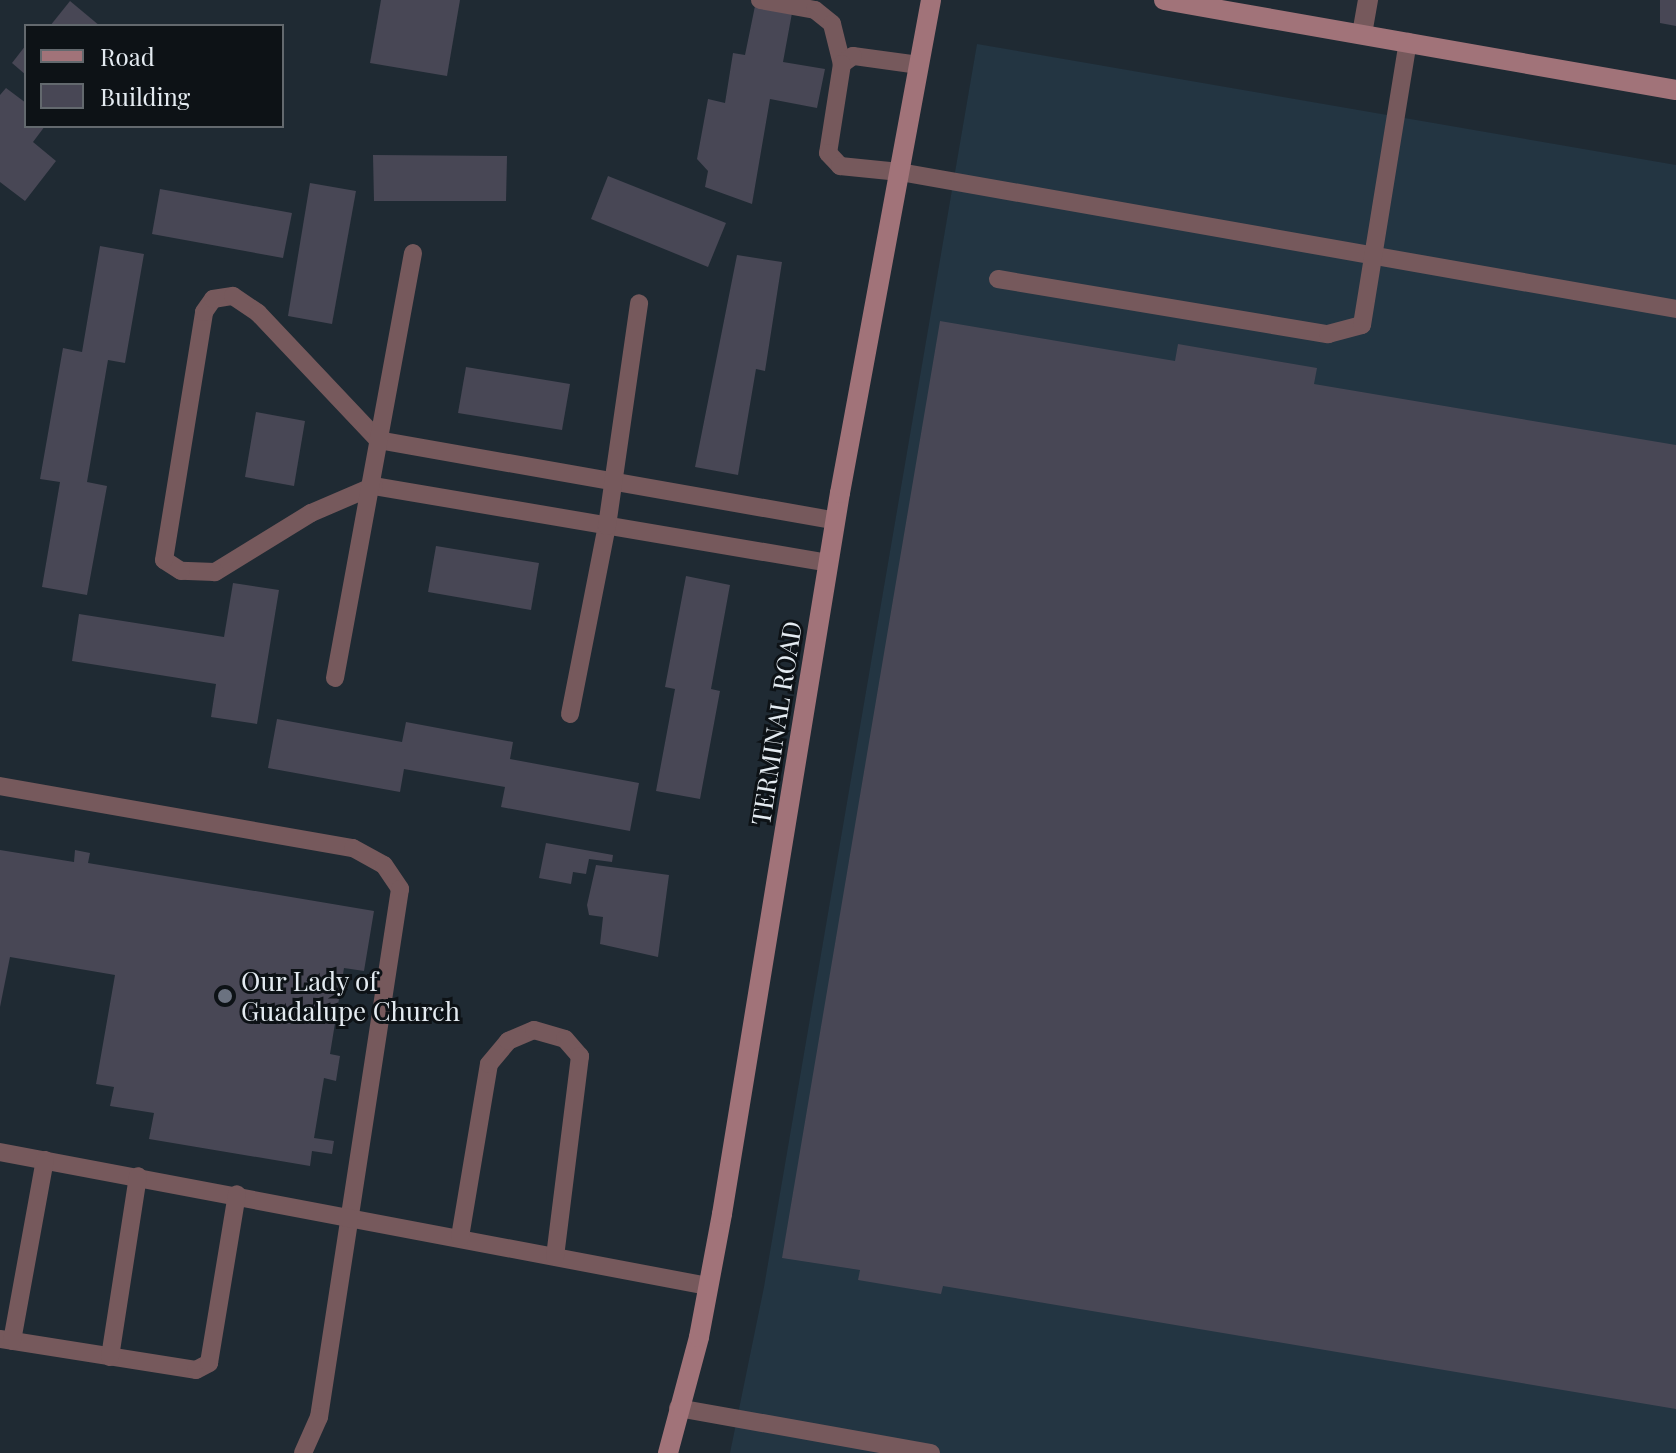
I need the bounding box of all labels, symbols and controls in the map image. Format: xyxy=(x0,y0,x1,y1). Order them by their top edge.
legend xyxy=(24,24,284,128)
text: Road xyxy=(100,40,155,72)
text: Building xyxy=(100,80,190,112)
street label: TERMINAL ROAD xyxy=(744,619,808,827)
place label: Our Lady of Guadalupe Church xyxy=(241,965,460,1026)
marker: Our Lady of Guadalupe Church xyxy=(216,987,234,1005)

